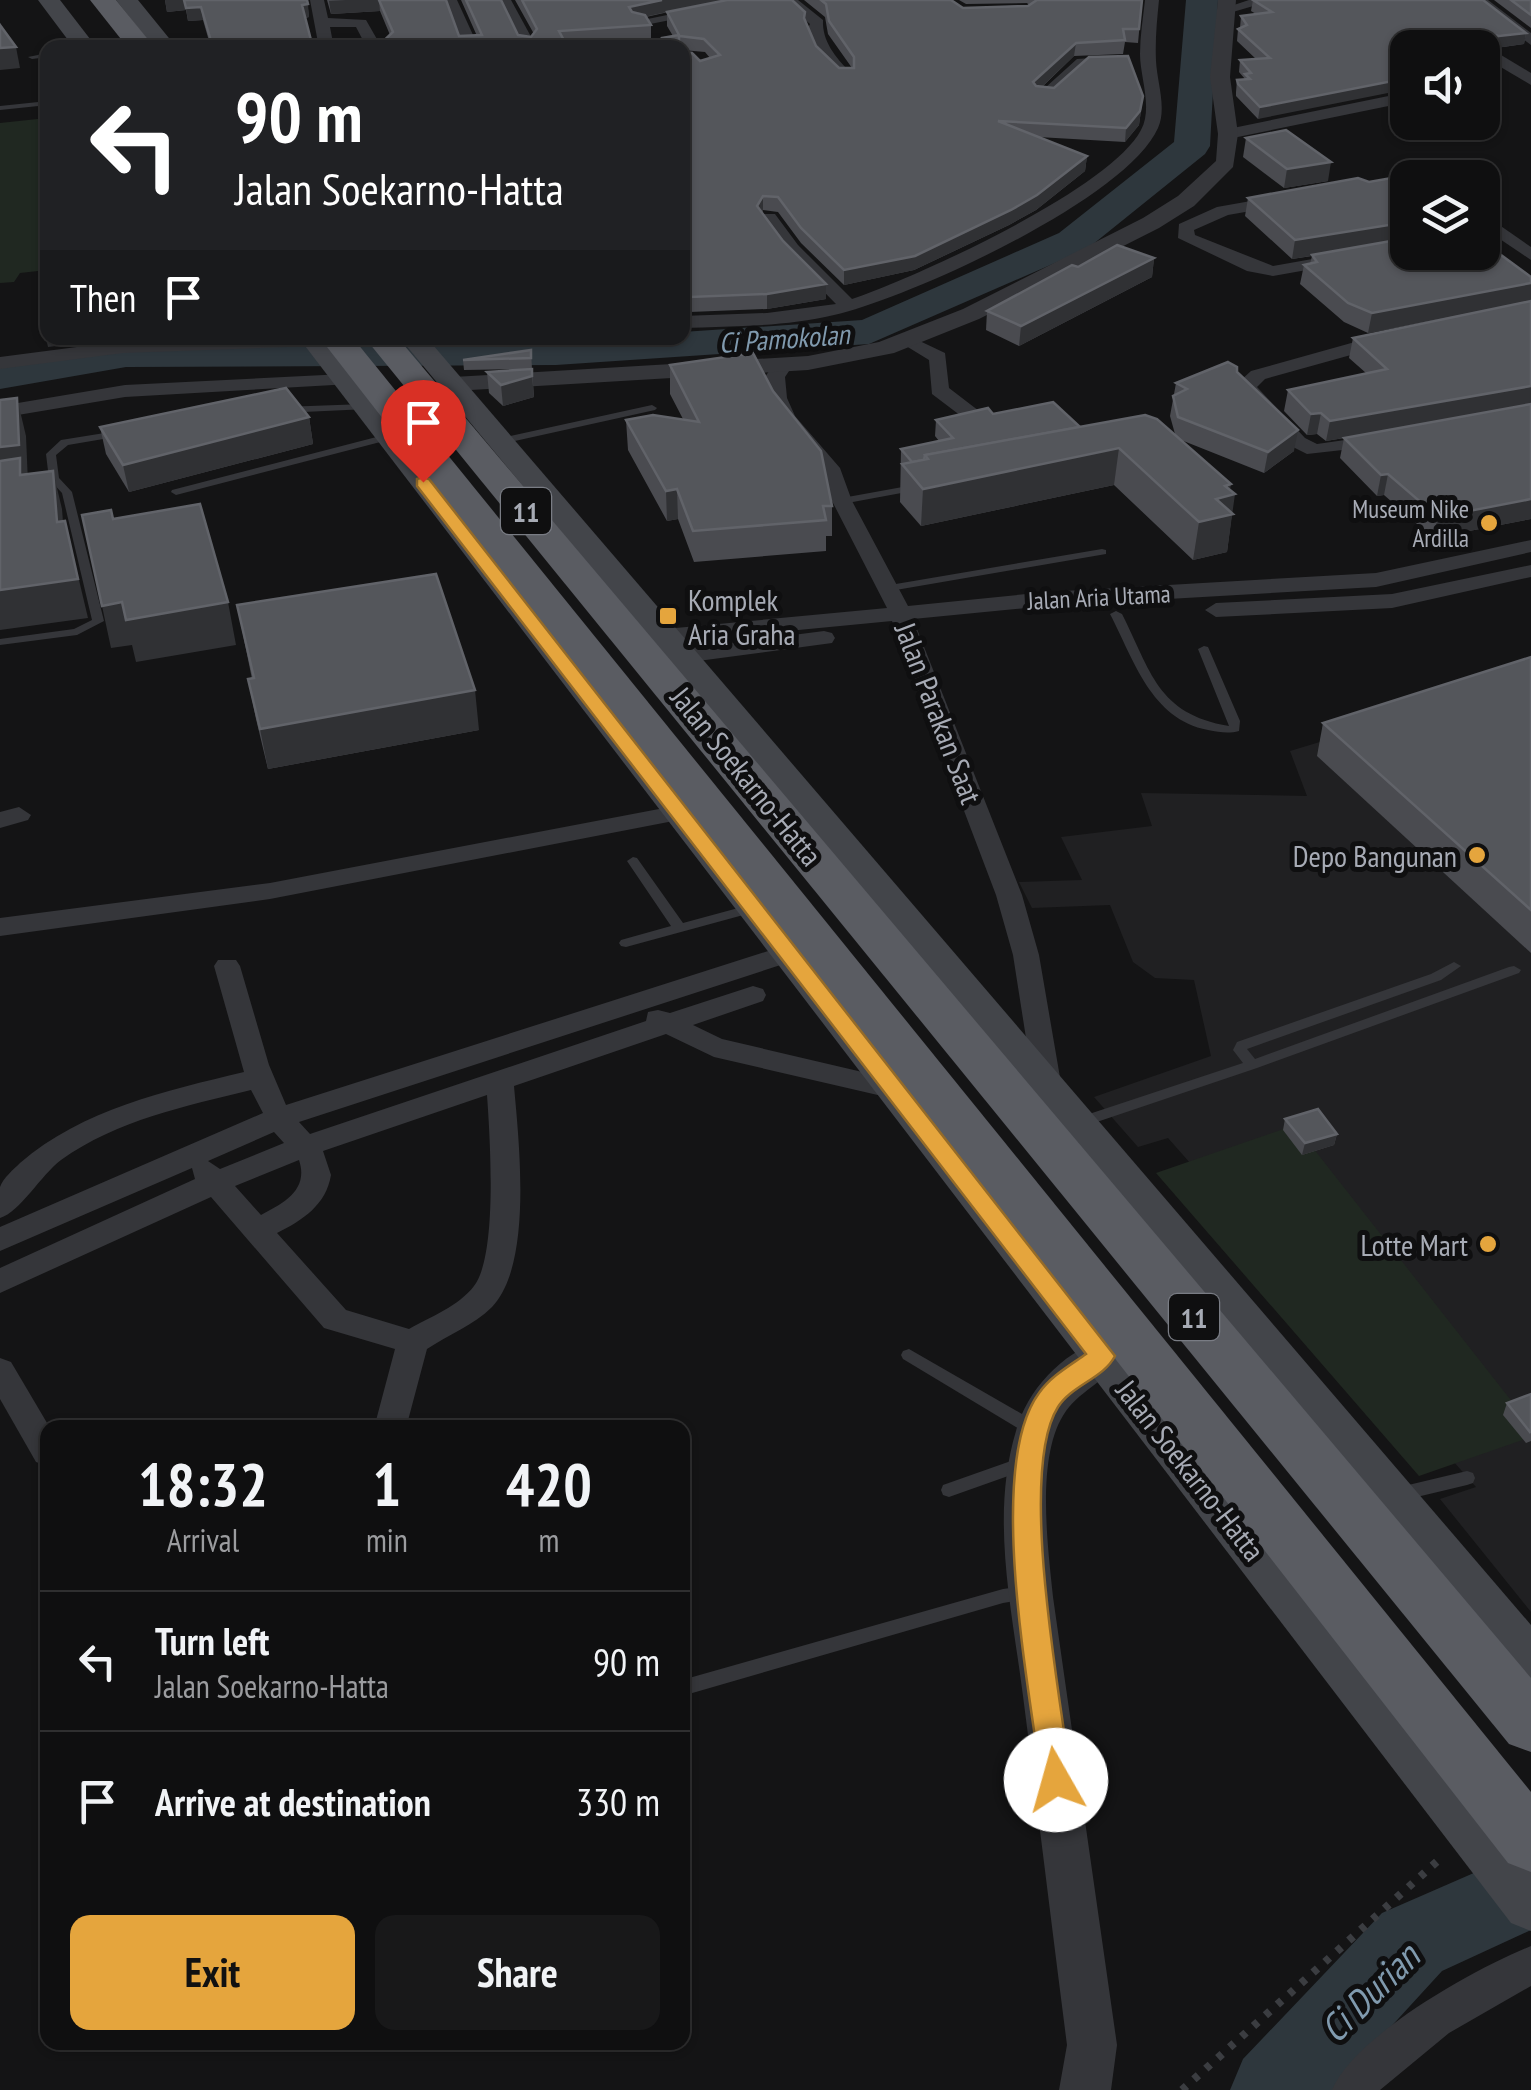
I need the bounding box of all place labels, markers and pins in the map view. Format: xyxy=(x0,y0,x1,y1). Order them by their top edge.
pin xyxy=(381,380,466,483)
place label: Museum Nike Ardilla xyxy=(1352,493,1469,554)
marker: Museum Nike Ardilla xyxy=(1478,512,1500,534)
place label: Komplek Aria Graha xyxy=(688,580,795,653)
marker: Komplek Aria Graha xyxy=(657,605,679,627)
place label: Depo Bangunan xyxy=(1293,836,1457,875)
marker: Depo Bangunan xyxy=(1466,844,1488,866)
place label: Lotte Mart xyxy=(1361,1225,1469,1264)
marker: Lotte Mart xyxy=(1477,1233,1499,1255)

